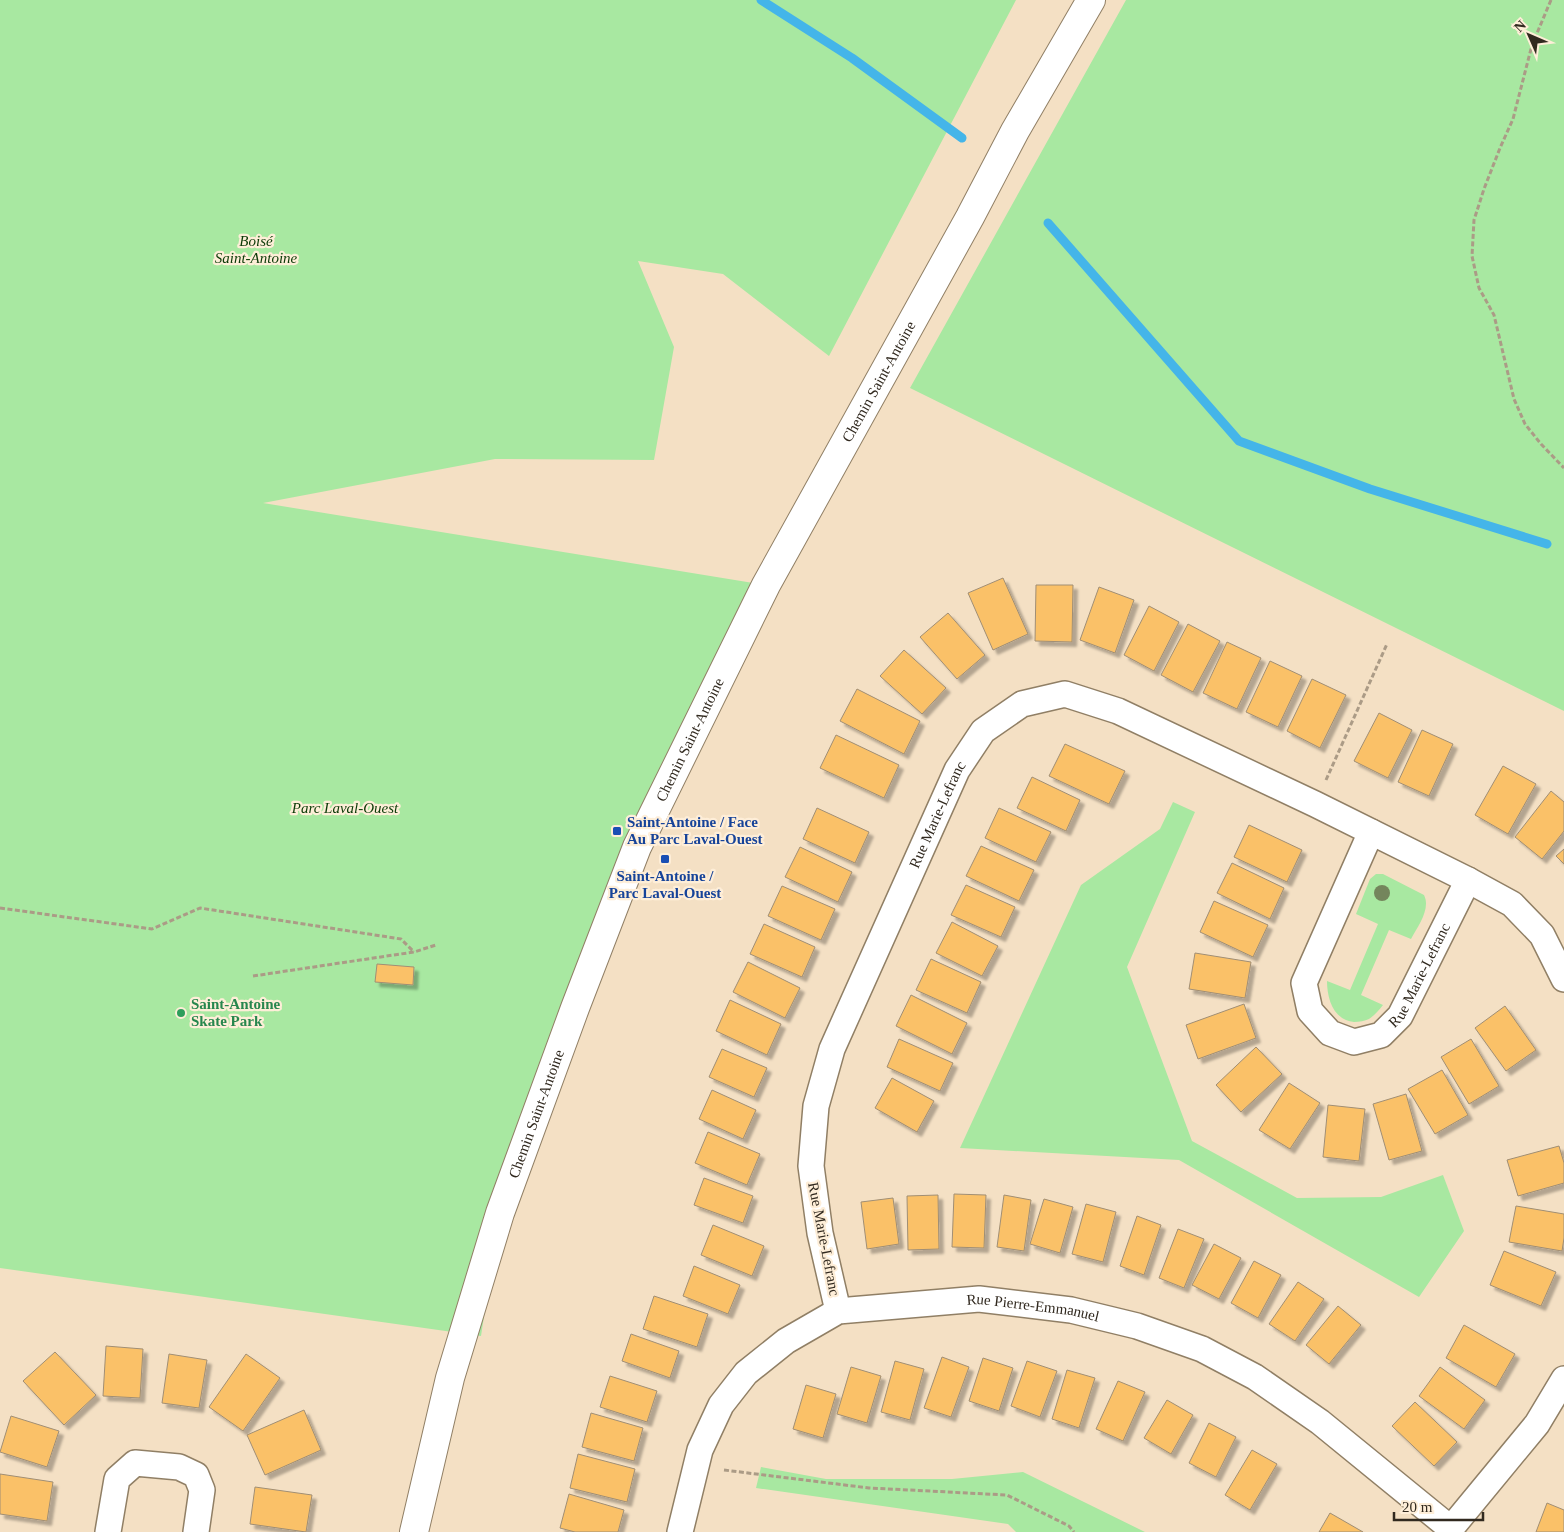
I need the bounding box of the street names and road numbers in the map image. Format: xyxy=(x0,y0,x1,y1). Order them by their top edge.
street label: Chemin Saint-Antoine xyxy=(839,318,919,445)
street label: Chemin Saint-Antoine xyxy=(653,675,727,804)
street label: Rue Marie-Lefranc xyxy=(906,758,969,870)
street label: Rue Marie-Lefranc xyxy=(1385,920,1453,1031)
street label: Chemin Saint-Antoine xyxy=(505,1047,567,1180)
street label: Rue Marie-Lefranc xyxy=(805,1181,843,1297)
street label: Rue Pierre-Emmanuel xyxy=(966,1291,1101,1325)

